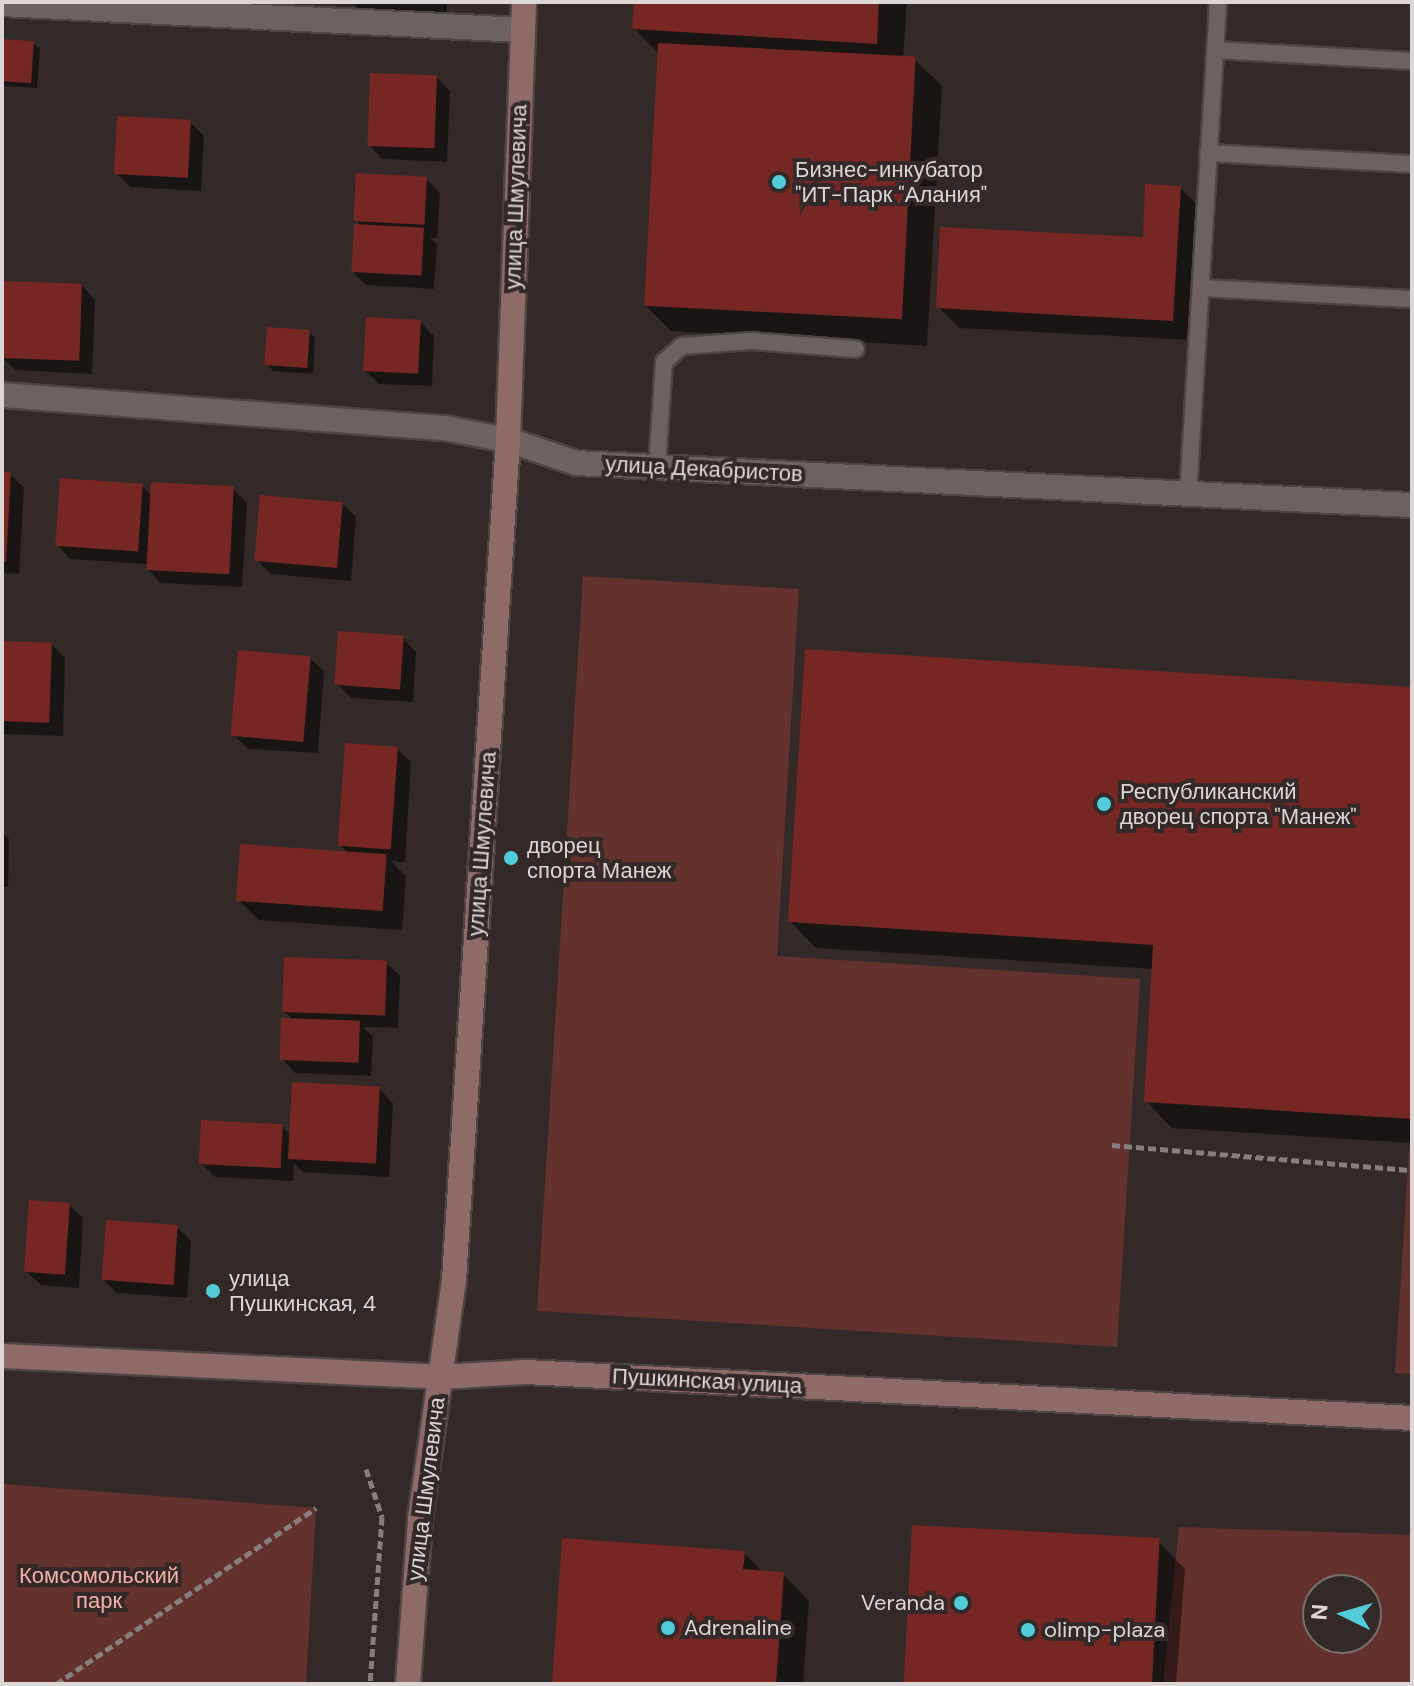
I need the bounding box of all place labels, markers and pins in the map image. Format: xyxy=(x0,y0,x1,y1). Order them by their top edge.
place label: Бизнес-инкубатор "ИТ-Парк "Алания" xyxy=(795,156,987,208)
marker: Бизнес-инкубатор "ИТ-Парк "Алания" xyxy=(770,173,788,191)
place label: Республиканский дворец спорта "Манеж" xyxy=(1120,778,1357,830)
marker: Республиканский дворец спорта "Манеж" xyxy=(1095,795,1113,813)
place label: дворец спорта Манеж xyxy=(527,832,671,884)
marker: дворец спорта Манеж xyxy=(502,849,520,867)
place label: улица Пушкинская, 4 xyxy=(229,1265,376,1316)
marker: улица Пушкинская, 4 xyxy=(204,1282,222,1300)
place label: Veranda xyxy=(861,1590,945,1616)
marker: Veranda xyxy=(952,1594,970,1612)
place label: Adrenaline xyxy=(684,1615,792,1641)
place label: olimp-plaza xyxy=(1044,1617,1165,1643)
marker: Adrenaline xyxy=(659,1619,677,1637)
marker: olimp-plaza xyxy=(1019,1621,1037,1639)

